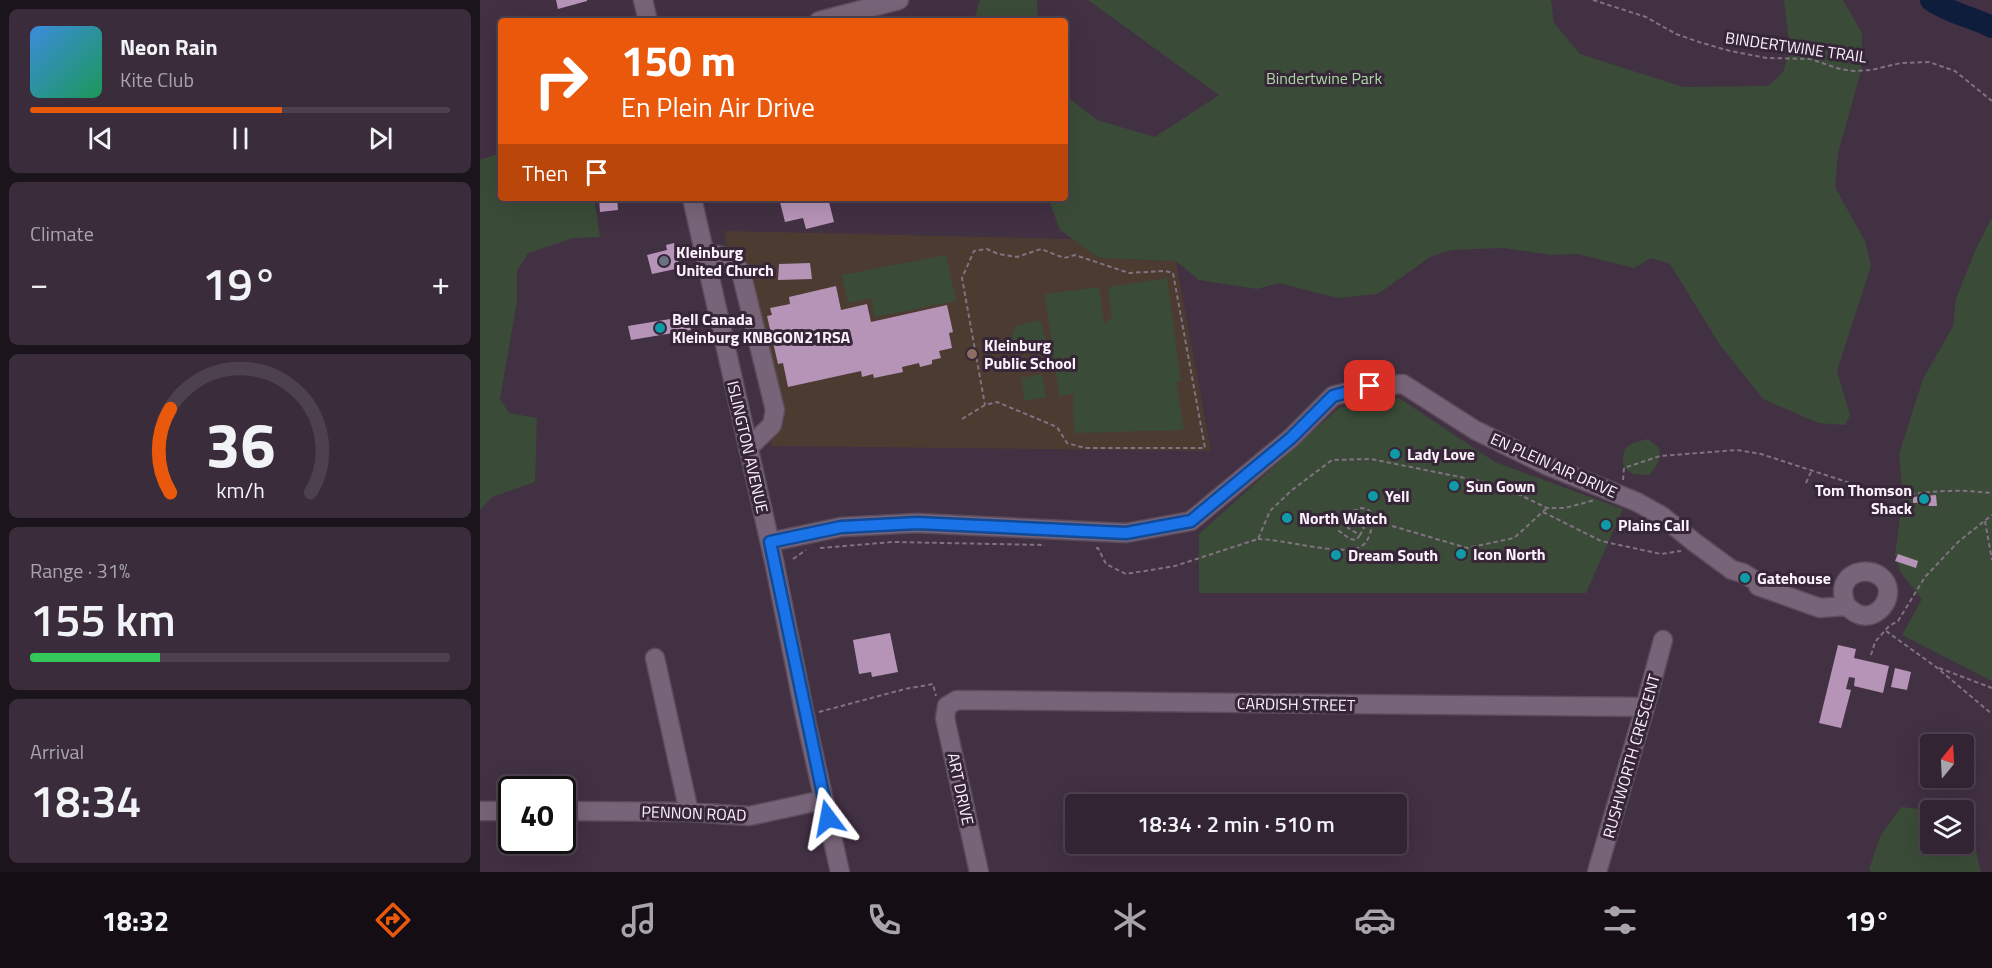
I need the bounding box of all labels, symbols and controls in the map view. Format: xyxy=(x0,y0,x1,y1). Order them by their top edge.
street label: BINDERTWINE TRAIL xyxy=(1724,25,1869,69)
text: 150 m xyxy=(621,28,736,92)
text: Neon Rain xyxy=(120,30,218,64)
icon: right xyxy=(522,42,600,120)
text: Kite Club xyxy=(120,64,194,95)
park label: Bindertwine Park xyxy=(1266,66,1382,90)
text: En Plein Air Drive xyxy=(621,86,815,127)
icon: previous xyxy=(84,122,117,155)
icon: pause xyxy=(224,122,257,155)
icon: next xyxy=(364,122,397,155)
text: Then xyxy=(522,156,568,190)
icon: arrive xyxy=(580,156,613,189)
text: Climate xyxy=(30,218,94,249)
place label: Kleinburg United Church xyxy=(676,240,774,282)
text: 19° xyxy=(202,249,278,317)
marker: Kleinburg United Church xyxy=(657,254,671,268)
text: − xyxy=(30,258,48,308)
text: + xyxy=(432,258,450,308)
place label: Bell Canada Kleinburg KNBGON21RSA xyxy=(672,307,851,349)
marker: Bell Canada Kleinburg KNBGON21RSA xyxy=(653,321,667,335)
place label: Kleinburg Public School xyxy=(984,333,1076,375)
marker: Kleinburg Public School xyxy=(965,347,979,361)
pin xyxy=(1344,360,1395,411)
icon: arrive xyxy=(1353,369,1386,402)
street label: ISLINGTON AVENUE xyxy=(721,378,775,516)
text: 36 xyxy=(205,396,275,491)
street label: EN PLEIN AIR DRIVE xyxy=(1487,426,1621,504)
place label: Lady Love xyxy=(1407,442,1475,466)
marker: Lady Love xyxy=(1388,447,1402,461)
text: km/h xyxy=(216,474,264,506)
place label: Sun Gown xyxy=(1466,474,1535,498)
place label: Tom Thomson Shack xyxy=(1815,478,1913,520)
marker: Sun Gown xyxy=(1447,479,1461,493)
place label: Yell xyxy=(1385,484,1410,508)
marker: Yell xyxy=(1366,489,1380,503)
marker: Tom Thomson Shack xyxy=(1917,492,1931,506)
place label: North Watch xyxy=(1299,506,1387,530)
marker: North Watch xyxy=(1280,511,1294,525)
place label: Plains Call xyxy=(1618,513,1689,537)
marker: Plains Call xyxy=(1599,518,1613,532)
place label: Icon North xyxy=(1473,542,1546,566)
place label: Dream South xyxy=(1348,543,1438,567)
marker: Icon North xyxy=(1454,547,1468,561)
marker: Dream South xyxy=(1329,548,1343,562)
text: Range · 31% xyxy=(30,555,130,586)
place label: Gatehouse xyxy=(1757,566,1831,590)
marker: Gatehouse xyxy=(1738,571,1752,585)
text: 155 km xyxy=(30,585,176,653)
street label: RUSHWORTH CRESCENT xyxy=(1596,671,1666,841)
street label: CARDISH STREET xyxy=(1237,691,1356,717)
north arrow xyxy=(1920,734,1974,788)
map controls xyxy=(1920,734,1974,854)
text: Arrival xyxy=(30,736,84,767)
street label: ART DRIVE xyxy=(942,751,980,828)
text: 18:34 xyxy=(30,766,142,834)
speed limit sign: 40 xyxy=(498,776,576,854)
position arrow xyxy=(796,786,860,850)
street label: PENNON ROAD xyxy=(641,799,747,827)
button: layers xyxy=(1920,800,1974,854)
text: 18:34 · 2 min · 510 m xyxy=(1137,807,1335,841)
icon: directions xyxy=(372,899,414,941)
icon: music xyxy=(618,899,660,941)
icon: phone xyxy=(863,899,905,941)
icon: climate xyxy=(1109,899,1151,941)
icon: car xyxy=(1354,899,1396,941)
icon: filters xyxy=(1599,899,1641,941)
text: 18:32 xyxy=(102,900,169,941)
text: 19° xyxy=(1845,900,1890,941)

